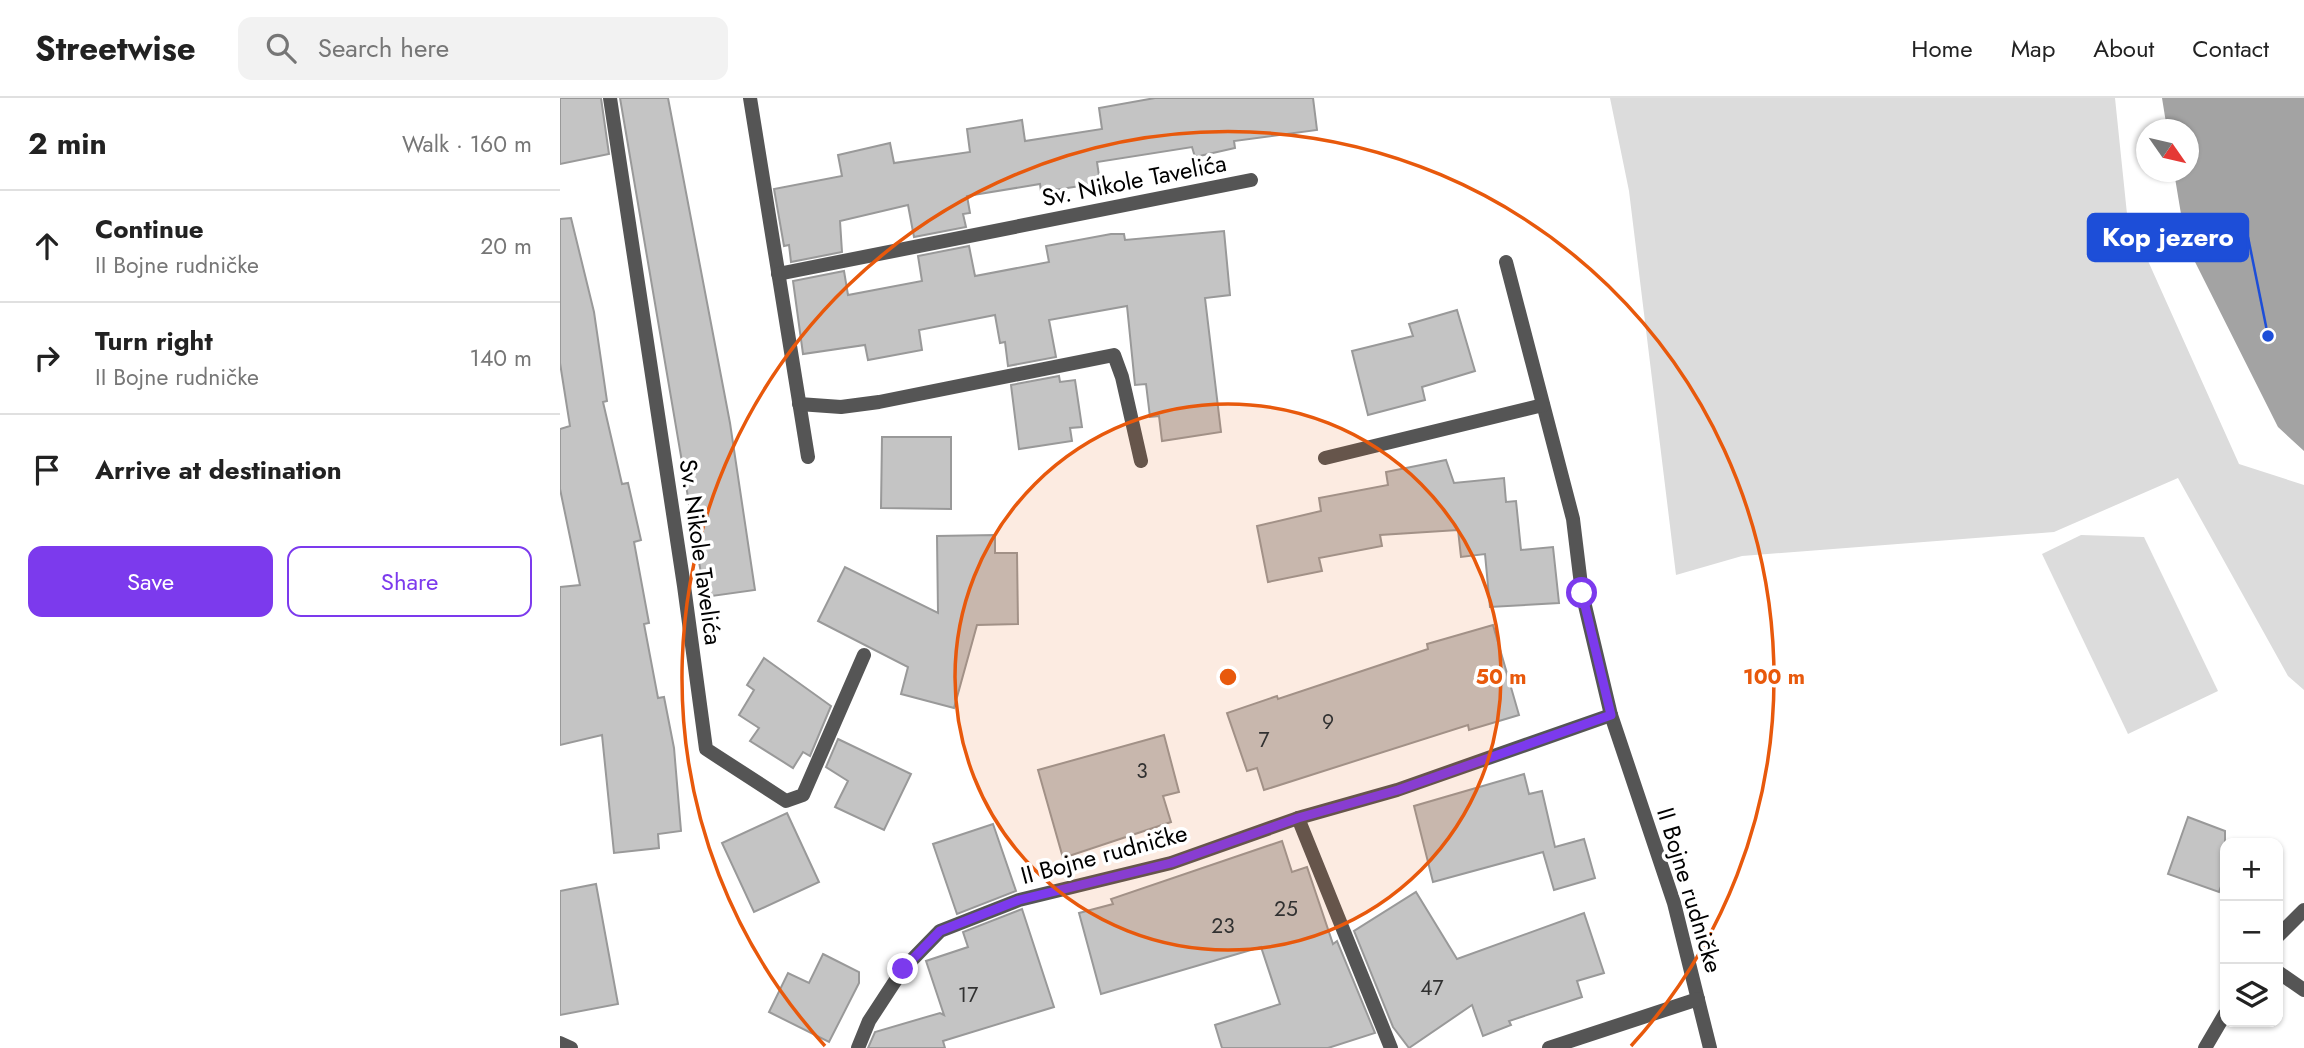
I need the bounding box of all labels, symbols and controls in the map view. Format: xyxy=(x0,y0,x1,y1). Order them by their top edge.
search box xyxy=(238,17,728,80)
text: Streetwise xyxy=(35,25,196,72)
icon: search xyxy=(262,29,300,67)
text: Search here xyxy=(318,29,449,67)
text: Home xyxy=(1911,31,1973,66)
text: Map xyxy=(2011,31,2055,66)
text: About xyxy=(2093,31,2154,66)
text: Contact xyxy=(2192,31,2269,66)
north arrow xyxy=(2136,119,2199,182)
text: 2 min xyxy=(28,122,107,165)
text: Walk · 160 m xyxy=(402,127,532,161)
street label: Sv. Nikole Tavelića xyxy=(1039,145,1229,215)
text: Continue xyxy=(95,210,204,248)
callout: Kop jezero xyxy=(2088,214,2248,261)
text: Kop jezero xyxy=(2102,218,2234,256)
icon: ahead xyxy=(28,227,66,265)
text: 20 m xyxy=(480,229,532,263)
text: II Bojne rudničke xyxy=(95,248,259,282)
text: Turn right xyxy=(95,322,213,360)
icon: right xyxy=(28,339,66,377)
text: 140 m xyxy=(470,341,532,375)
text: II Bojne rudničke xyxy=(95,360,259,394)
icon: arrive xyxy=(28,451,66,489)
text: Arrive at destination xyxy=(95,451,342,489)
street label: Sv. Nikole Tavelića xyxy=(671,457,731,647)
button: Save xyxy=(28,546,273,617)
button: Share xyxy=(287,546,532,617)
route start xyxy=(1566,577,1597,608)
text: 50 m xyxy=(1476,662,1526,692)
text: 100 m xyxy=(1743,662,1805,692)
centre of rings xyxy=(1216,665,1240,689)
house number: 9 xyxy=(1322,707,1334,737)
house number: 7 xyxy=(1258,725,1270,755)
house number: 3 xyxy=(1136,756,1148,786)
street label: II Bojne rudničke xyxy=(1648,803,1732,977)
street label: II Bojne rudničke xyxy=(1017,815,1191,893)
map controls xyxy=(2220,838,2283,1027)
button: + xyxy=(2220,838,2283,901)
house number: 25 xyxy=(1274,894,1298,924)
button: − xyxy=(2220,901,2283,964)
house number: 23 xyxy=(1211,911,1235,941)
route end xyxy=(887,953,918,984)
button: layers xyxy=(2220,964,2283,1027)
house number: 47 xyxy=(1420,973,1444,1003)
house number: 17 xyxy=(958,980,978,1010)

